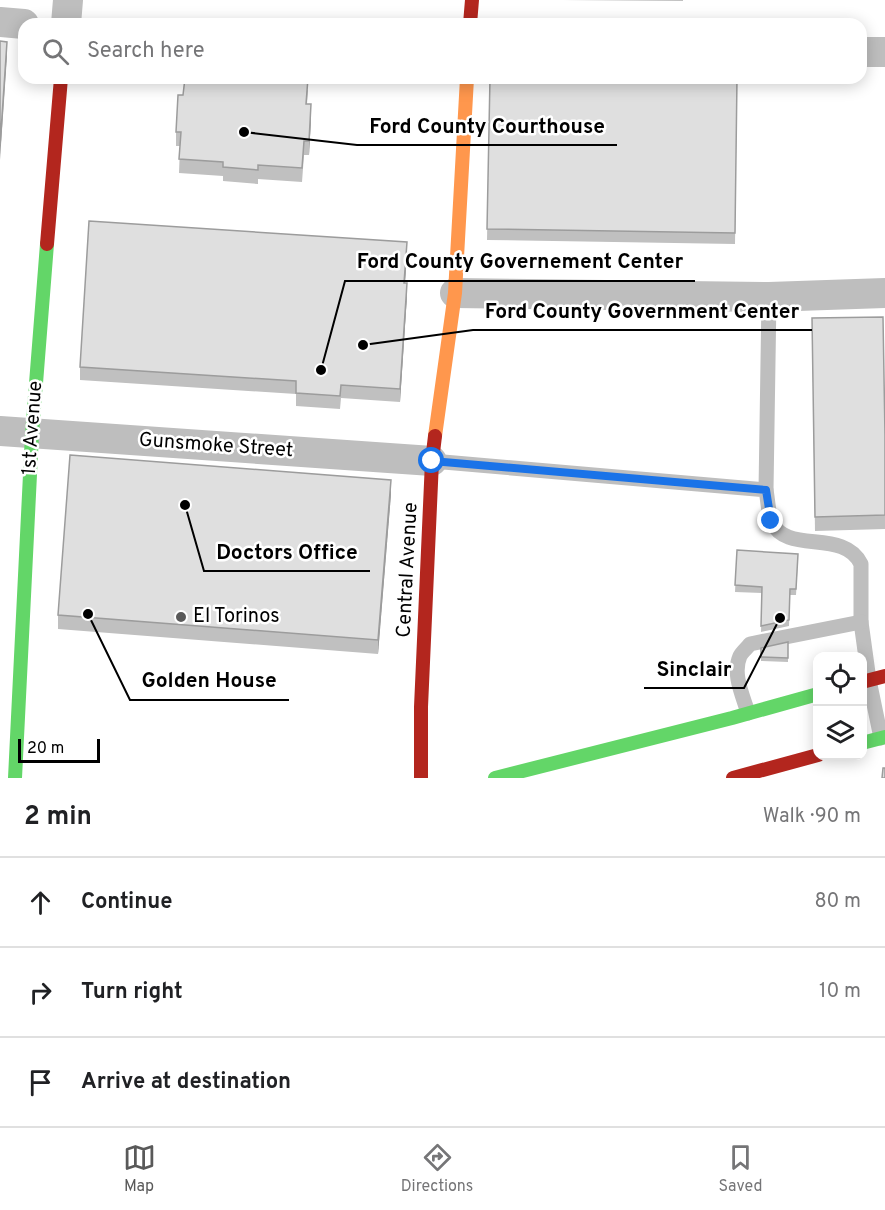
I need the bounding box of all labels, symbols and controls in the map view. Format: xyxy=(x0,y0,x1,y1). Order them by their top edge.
search box xyxy=(18,18,867,84)
icon: search xyxy=(39,35,72,68)
text: Search here xyxy=(87,38,205,65)
callout: Ford County Courthouse xyxy=(357,106,617,145)
text: Ford County Courthouse xyxy=(369,114,605,141)
callout: Ford County Governement Center xyxy=(345,242,695,281)
text: Ford County Governement Center xyxy=(357,249,683,276)
callout: Ford County Government Center xyxy=(473,291,812,330)
text: Ford County Government Center xyxy=(485,299,800,326)
street label: 1st Avenue xyxy=(17,380,49,476)
street label: Gunsmoke Street xyxy=(138,428,294,464)
route start xyxy=(418,447,444,473)
street label: Central Avenue xyxy=(391,502,425,638)
route end xyxy=(757,507,783,533)
callout: Doctors Office xyxy=(204,532,370,571)
text: Doctors Office xyxy=(216,540,358,567)
place label: El Torinos xyxy=(193,604,280,630)
marker: El Torinos xyxy=(174,610,188,624)
callout: Sinclair xyxy=(644,649,744,688)
map controls xyxy=(813,652,867,760)
button: locate xyxy=(813,652,867,706)
text: Sinclair xyxy=(656,657,732,684)
callout: Golden House xyxy=(130,661,289,700)
text: Golden House xyxy=(141,668,277,695)
button: layers xyxy=(813,706,867,760)
scale bar xyxy=(18,736,100,764)
text: 20 m xyxy=(27,739,64,759)
text: 2 min xyxy=(24,801,92,834)
text: Walk · 90 m xyxy=(763,804,861,830)
icon: ahead xyxy=(24,886,57,919)
text: Continue xyxy=(81,889,172,916)
text: 80 m xyxy=(815,889,861,915)
icon: right xyxy=(24,976,57,1009)
text: Turn right xyxy=(81,979,183,1006)
text: 10 m xyxy=(819,979,861,1005)
icon: arrive xyxy=(24,1066,57,1099)
text: Arrive at destination xyxy=(81,1069,291,1096)
tab: Map xyxy=(123,1141,156,1197)
tab: Directions xyxy=(401,1141,473,1197)
tab: Saved xyxy=(718,1141,762,1197)

